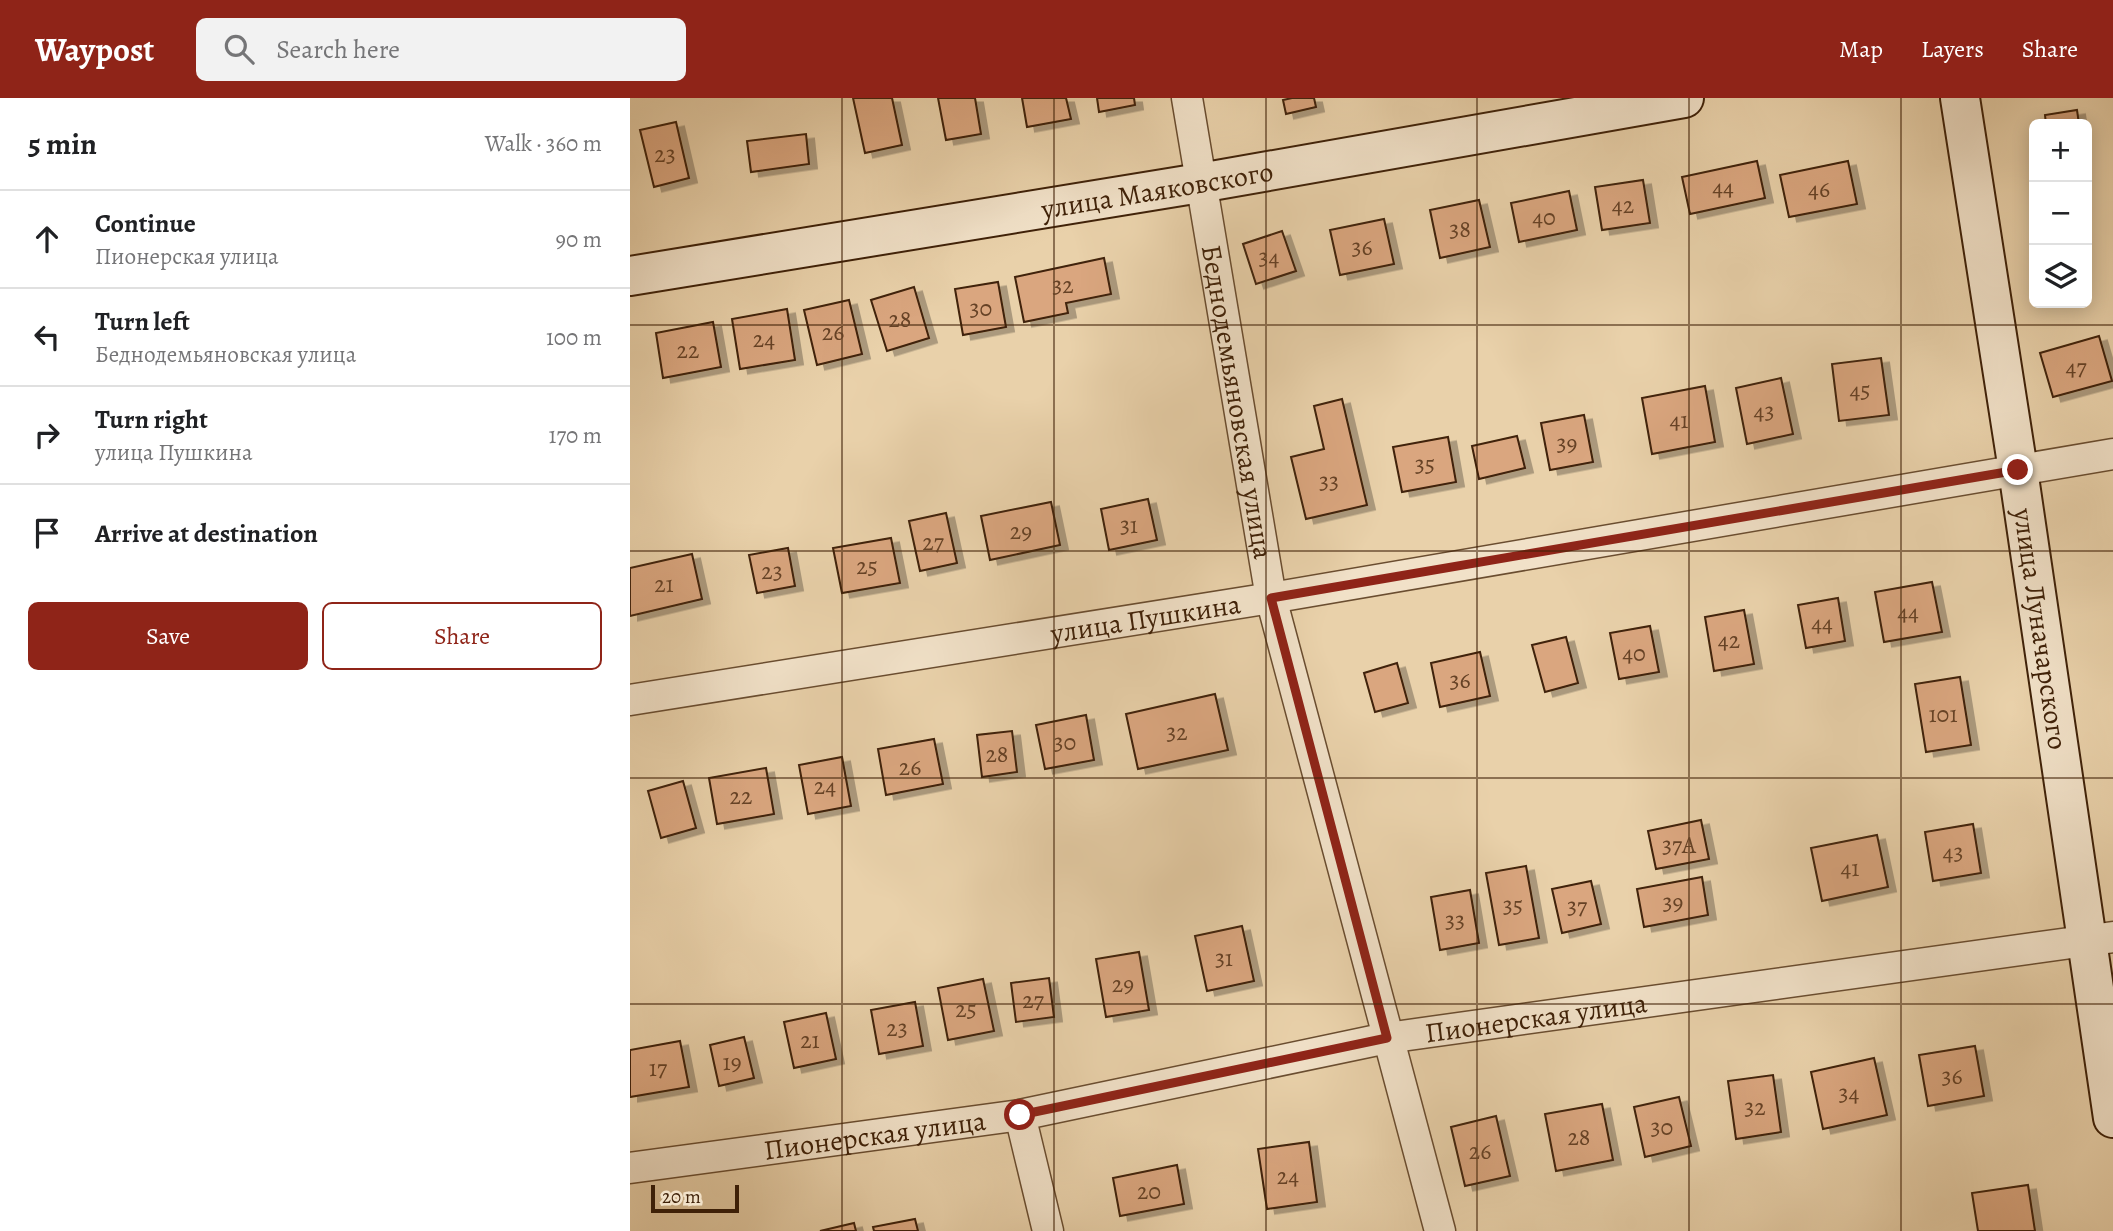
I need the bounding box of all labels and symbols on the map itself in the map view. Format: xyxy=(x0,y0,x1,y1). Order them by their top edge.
house number: 23 xyxy=(654,138,676,170)
street label: улица Маяковского xyxy=(1037,153,1276,229)
house number: 44 xyxy=(1712,171,1734,203)
house number: 46 xyxy=(1808,173,1830,205)
house number: 42 xyxy=(1612,189,1634,221)
house number: 40 xyxy=(1532,201,1556,233)
house number: 38 xyxy=(1449,213,1471,245)
house number: 36 xyxy=(1351,231,1373,263)
house number: 34 xyxy=(1259,241,1280,273)
street label: Беднодемьяновская улица xyxy=(1192,242,1282,562)
house number: 32 xyxy=(1052,269,1074,301)
house number: 30 xyxy=(970,292,992,324)
house number: 28 xyxy=(888,303,912,335)
house number: 26 xyxy=(822,316,844,348)
house number: 24 xyxy=(753,323,775,355)
house number: 22 xyxy=(677,334,699,366)
house number: 47 xyxy=(2066,351,2087,383)
house number: 45 xyxy=(1849,374,1871,406)
house number: 43 xyxy=(1754,395,1774,427)
house number: 41 xyxy=(1669,404,1689,436)
house number: 39 xyxy=(1557,427,1577,459)
house number: 35 xyxy=(1415,448,1435,480)
route end xyxy=(2002,454,2033,485)
house number: 33 xyxy=(1319,465,1339,497)
street label: улица Луначарского xyxy=(2004,505,2077,752)
house number: 31 xyxy=(1120,509,1138,541)
house number: 29 xyxy=(1010,515,1032,547)
house number: 27 xyxy=(922,526,945,558)
house number: 25 xyxy=(856,550,878,582)
house number: 23 xyxy=(761,555,783,587)
house number: 21 xyxy=(654,568,674,600)
street label: улица Пушкина xyxy=(1047,585,1243,653)
house number: 44 xyxy=(1897,596,1919,628)
house number: 44 xyxy=(1811,607,1833,639)
house number: 42 xyxy=(1718,624,1740,656)
house number: 40 xyxy=(1622,637,1646,669)
house number: 36 xyxy=(1449,664,1471,696)
house number: 101 xyxy=(1928,698,1958,730)
house number: 32 xyxy=(1166,716,1188,748)
house number: 30 xyxy=(1054,726,1076,758)
house number: 28 xyxy=(985,738,1009,770)
house number: 26 xyxy=(899,751,921,783)
house number: 24 xyxy=(814,770,836,802)
house number: 22 xyxy=(730,780,752,812)
house number: 37А xyxy=(1662,829,1697,861)
house number: 43 xyxy=(1943,836,1963,868)
house number: 41 xyxy=(1840,852,1860,884)
house number: 39 xyxy=(1663,886,1683,918)
house number: 35 xyxy=(1503,889,1523,921)
house number: 37 xyxy=(1567,890,1588,922)
house number: 33 xyxy=(1445,904,1465,936)
house number: 31 xyxy=(1215,942,1233,974)
house number: 29 xyxy=(1112,968,1134,1000)
house number: 27 xyxy=(1022,984,1045,1016)
street label: Пионерская улица xyxy=(1423,984,1650,1052)
house number: 25 xyxy=(955,993,977,1025)
house number: 23 xyxy=(886,1012,908,1044)
house number: 21 xyxy=(800,1024,820,1056)
house number: 19 xyxy=(722,1046,742,1078)
house number: 17 xyxy=(649,1052,668,1084)
house number: 36 xyxy=(1941,1060,1963,1092)
house number: 34 xyxy=(1839,1077,1860,1109)
house number: 32 xyxy=(1744,1091,1766,1123)
route start xyxy=(1004,1099,1035,1130)
street label: Пионерская улица xyxy=(762,1102,988,1170)
house number: 30 xyxy=(1651,1111,1673,1143)
house number: 28 xyxy=(1567,1121,1591,1153)
house number: 26 xyxy=(1469,1135,1491,1167)
house number: 24 xyxy=(1277,1160,1299,1192)
house number: 20 xyxy=(1137,1175,1161,1207)
scale bar xyxy=(651,1182,738,1214)

